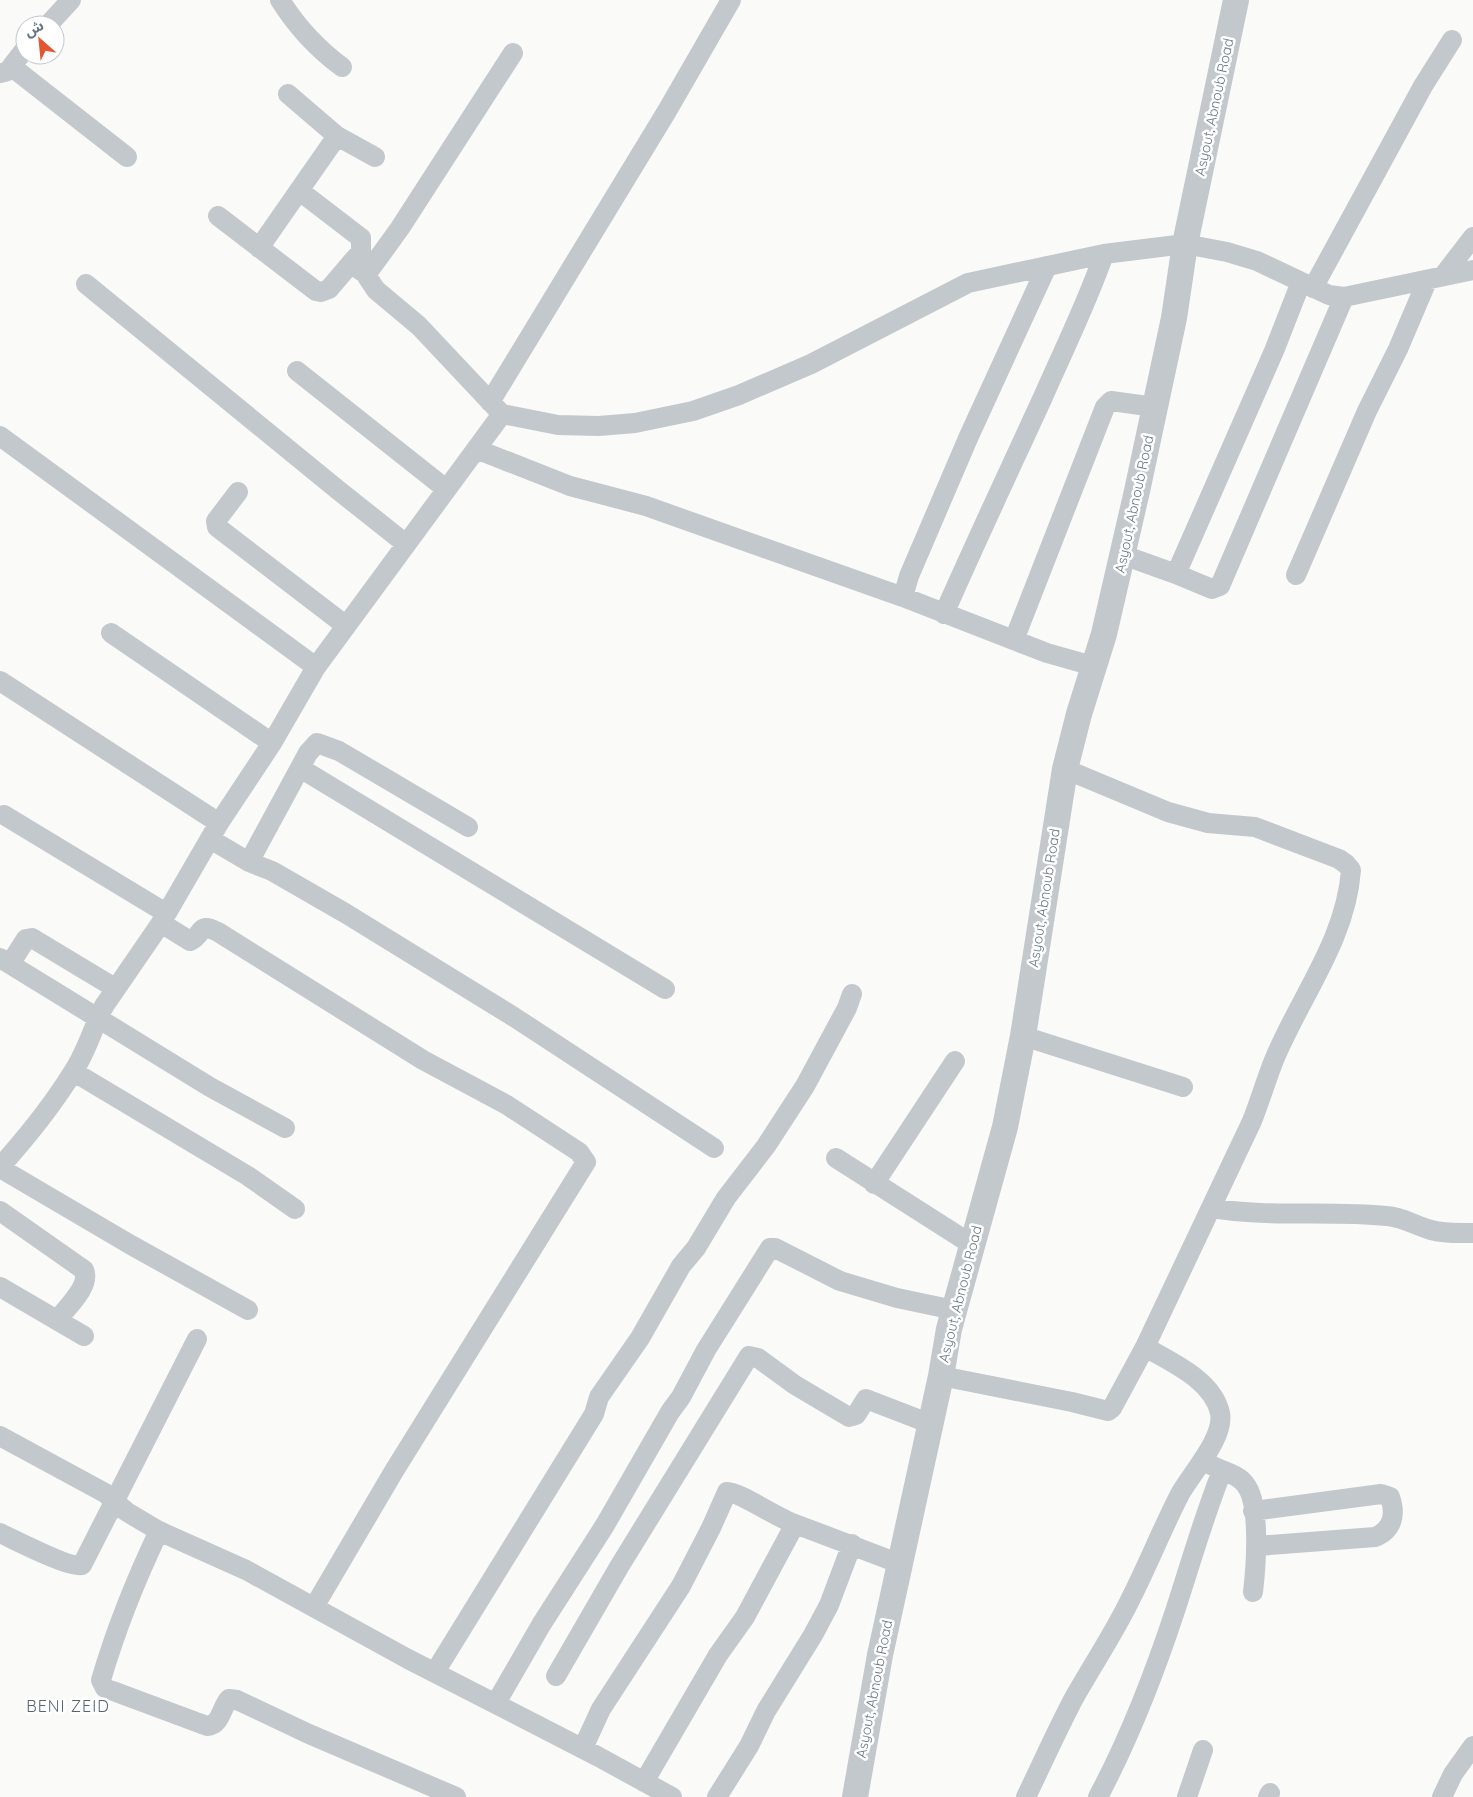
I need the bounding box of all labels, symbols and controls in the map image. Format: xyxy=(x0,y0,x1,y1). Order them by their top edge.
north arrow xyxy=(15,15,65,65)
text: ش xyxy=(21,16,47,41)
street label: Asyout, Abnoub Road xyxy=(1191,37,1237,177)
street label: Asyout, Abnoub Road xyxy=(1111,434,1157,574)
street label: Asyout, Abnoub Road xyxy=(1024,827,1064,969)
street label: Asyout, Abnoub Road xyxy=(934,1224,986,1364)
street label: Asyout, Abnoub Road xyxy=(852,1618,896,1760)
district label: BENI ZEID xyxy=(26,1696,110,1716)

